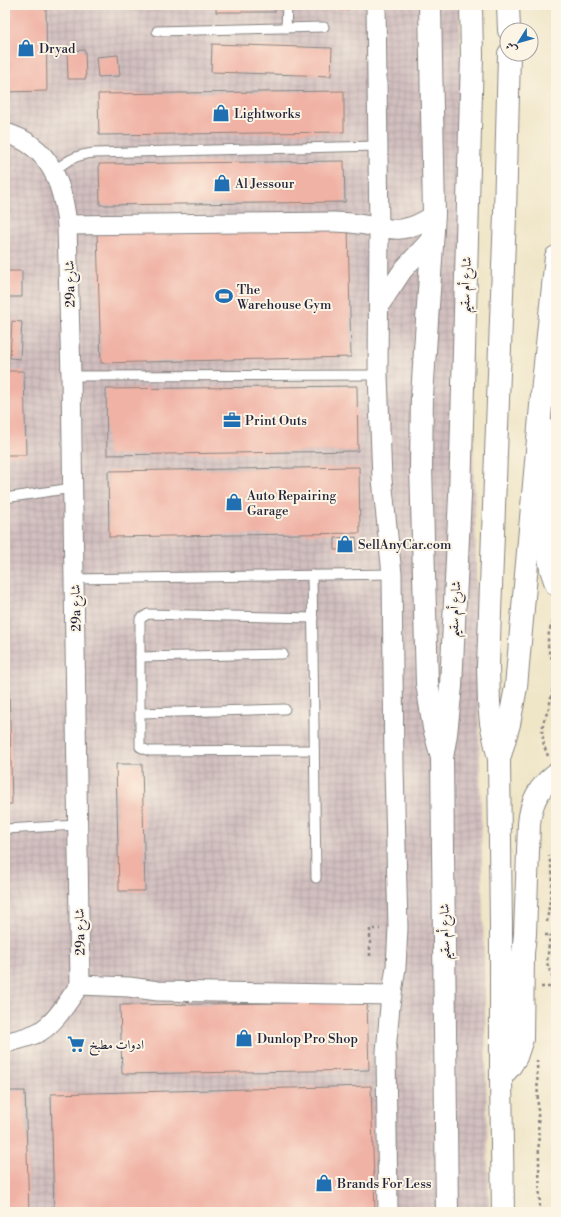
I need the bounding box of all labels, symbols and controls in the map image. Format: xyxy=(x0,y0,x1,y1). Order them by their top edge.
north arrow xyxy=(499,22,539,62)
shop icon: Dryad xyxy=(16,38,36,58)
text: ش xyxy=(503,39,521,56)
place label: Dryad xyxy=(39,41,76,57)
shop icon: Lightworks xyxy=(211,103,231,123)
place label: Lightworks xyxy=(234,106,301,122)
shop icon: Al Jessour xyxy=(212,173,232,193)
place label: Al Jessour xyxy=(234,176,295,192)
street label: شارع أم سقيم xyxy=(456,257,480,314)
street label: 29a شارع xyxy=(62,260,81,308)
place label: The Warehouse Gym xyxy=(236,282,332,313)
sports icon: The Warehouse Gym xyxy=(214,286,234,306)
office icon: Print Outs xyxy=(222,410,242,430)
place label: Print Outs xyxy=(245,413,307,429)
place label: Auto Repairing Garage xyxy=(246,488,336,519)
shop icon: Auto Repairing Garage xyxy=(224,492,244,512)
shop icon: SellAnyCar.com xyxy=(335,534,355,554)
place label: SellAnyCar.com xyxy=(358,537,452,553)
street label: شارع أم سقيم xyxy=(445,580,469,638)
street label: 29a شارع xyxy=(68,584,87,632)
street label: شارع أم سقيم xyxy=(436,904,458,960)
street label: 29a شارع xyxy=(72,908,91,956)
shop icon: Dunlop Pro Shop xyxy=(234,1028,254,1048)
place label: Dunlop Pro Shop xyxy=(257,1031,358,1047)
supermarket icon: ادوات مطبخ xyxy=(66,1034,86,1054)
place label: ادوات مطبخ xyxy=(89,1037,144,1056)
shop icon: Brands For Less xyxy=(314,1173,334,1193)
place label: Brands For Less xyxy=(336,1176,432,1192)

